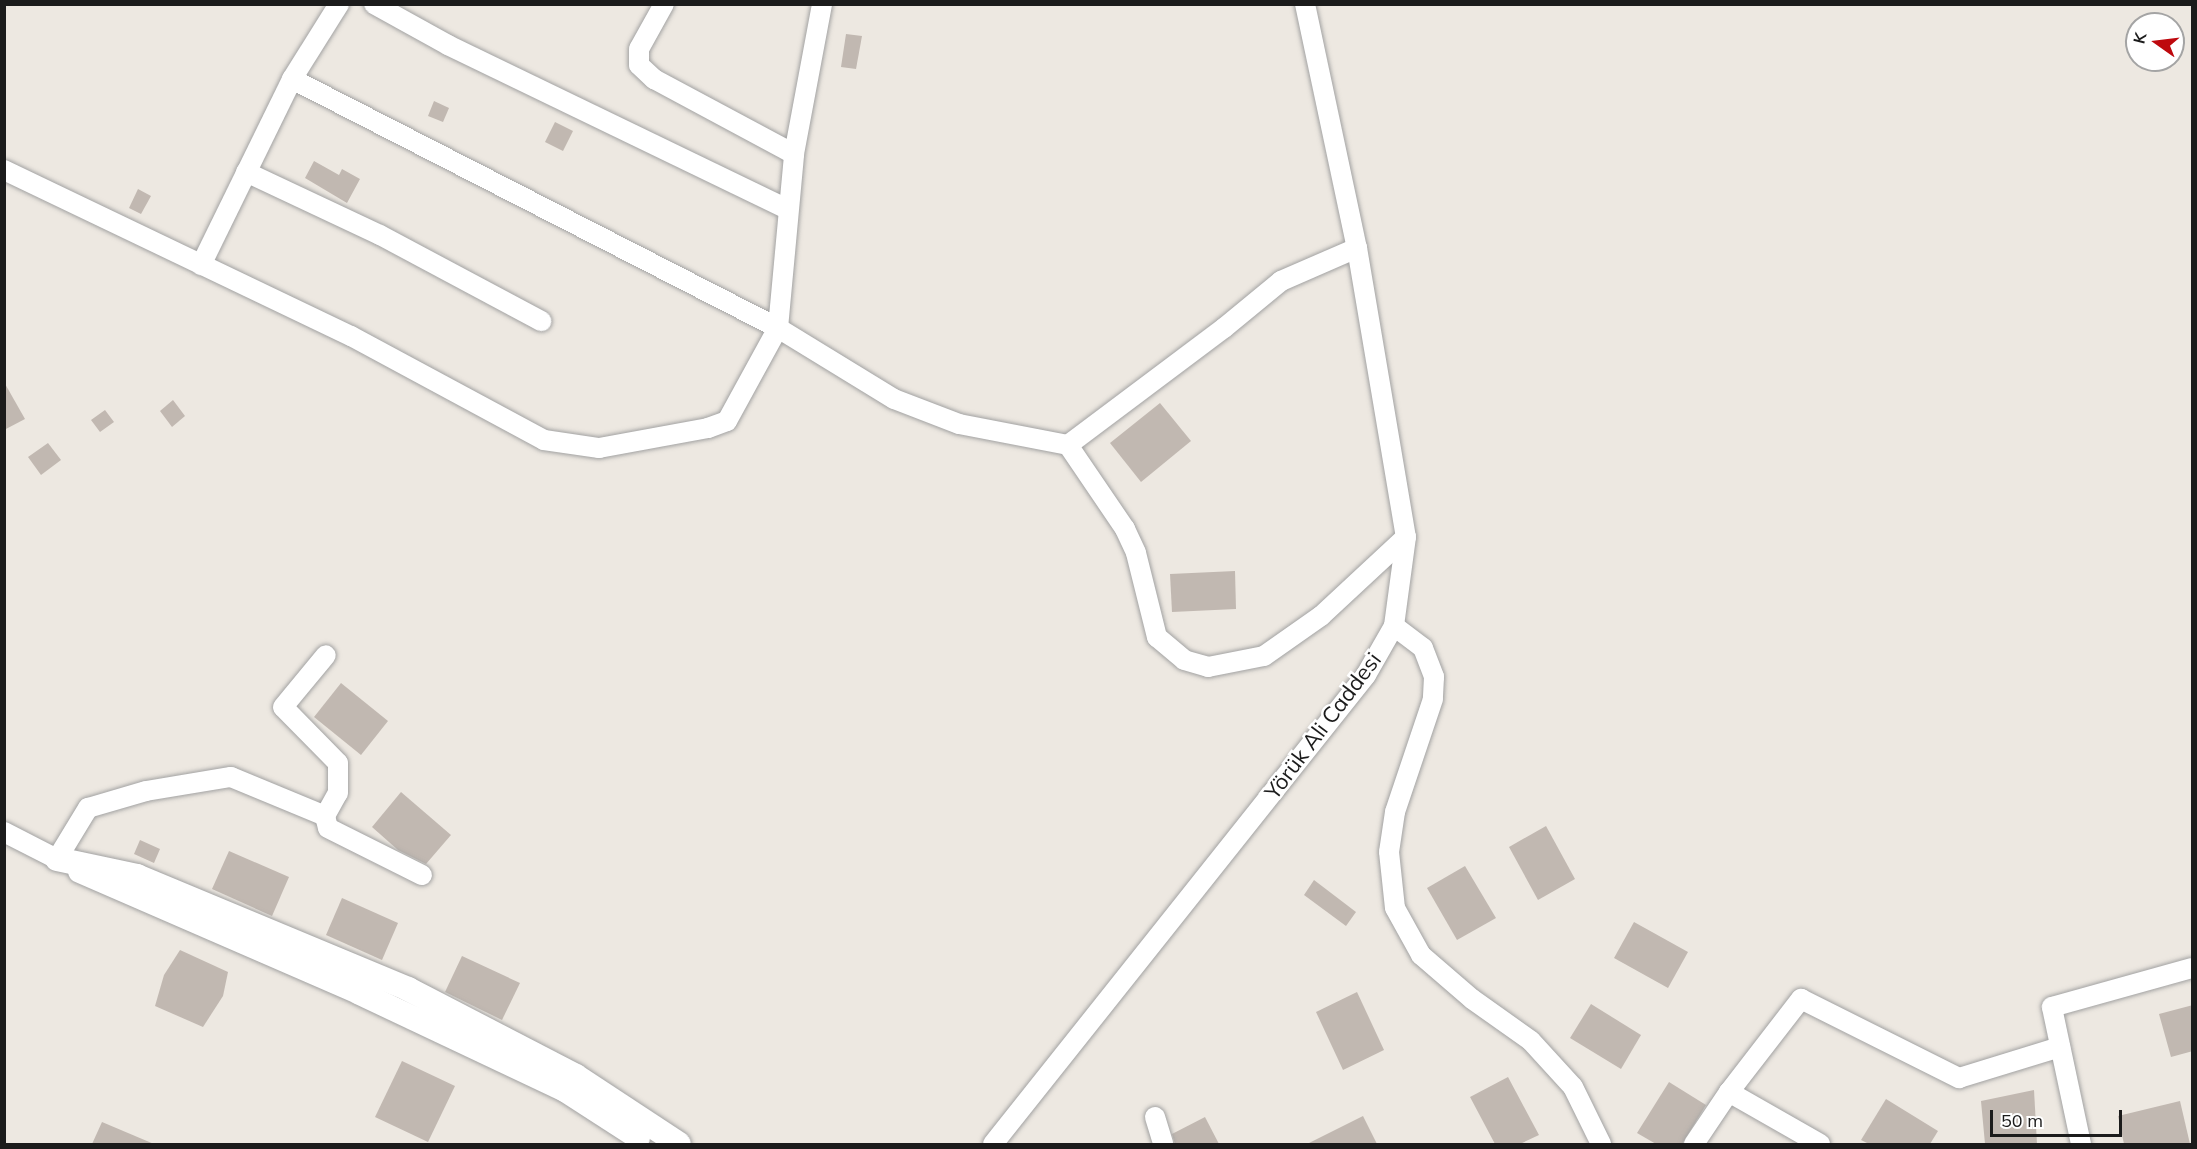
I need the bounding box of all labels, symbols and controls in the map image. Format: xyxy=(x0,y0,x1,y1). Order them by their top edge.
north arrow xyxy=(2125,12,2185,72)
text: K xyxy=(2128,31,2150,46)
street label: Yörük Ali Caddesi xyxy=(1259,647,1387,805)
scale bar xyxy=(1993,1098,2125,1136)
text: 50 m xyxy=(2001,1109,2043,1132)

